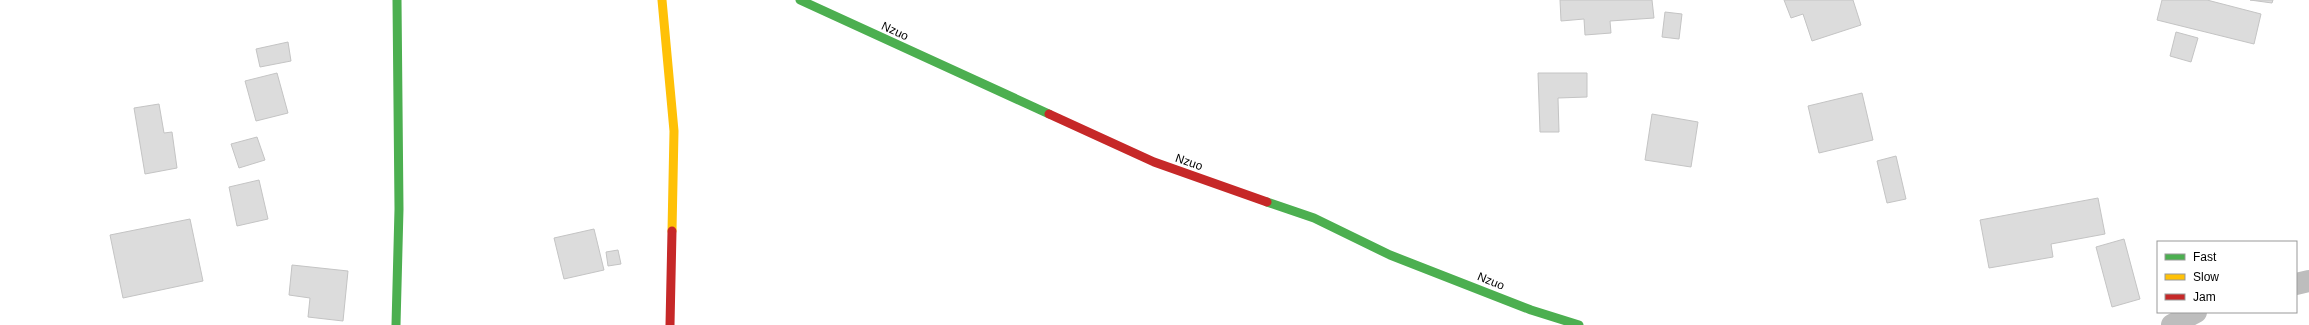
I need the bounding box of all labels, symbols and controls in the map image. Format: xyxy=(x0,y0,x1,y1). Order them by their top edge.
street label: Nzuo xyxy=(879,19,911,43)
street label: Nzuo xyxy=(1173,151,1205,173)
legend xyxy=(2157,241,2297,313)
text: Fast xyxy=(2193,250,2217,264)
street label: Nzuo xyxy=(1475,269,1507,293)
text: Slow xyxy=(2193,270,2219,284)
text: Jam xyxy=(2193,290,2216,304)

